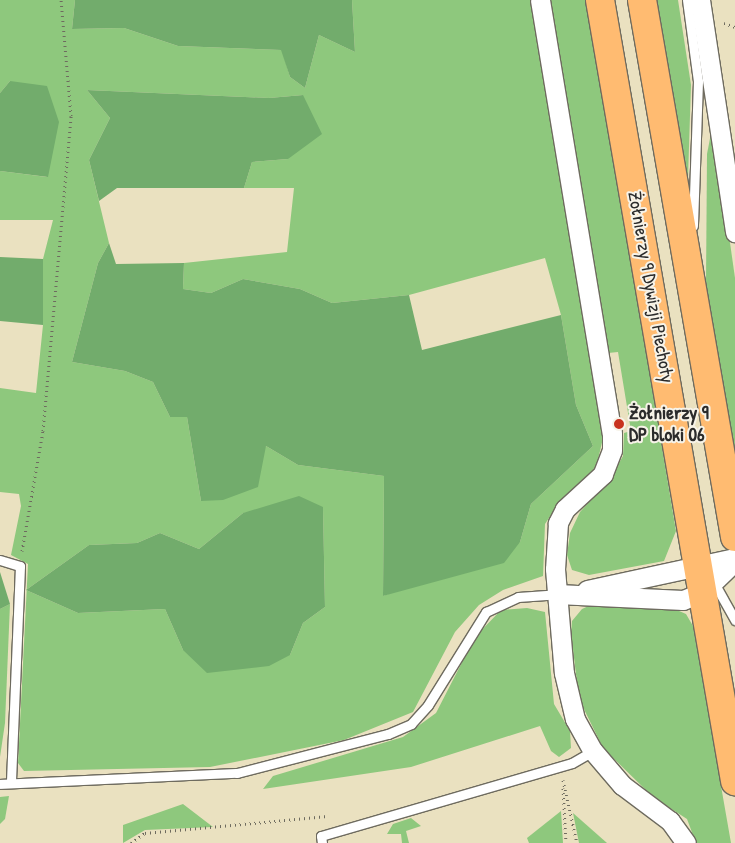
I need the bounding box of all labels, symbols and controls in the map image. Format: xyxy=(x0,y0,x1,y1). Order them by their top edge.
street label: Żołnierzy 9 Dywizji Piechoty xyxy=(623,189,679,385)
place label: Żołnierzy 9 DP bloki 06 xyxy=(629,402,709,446)
marker: Żołnierzy 9 DP bloki 06 xyxy=(613,418,625,430)

